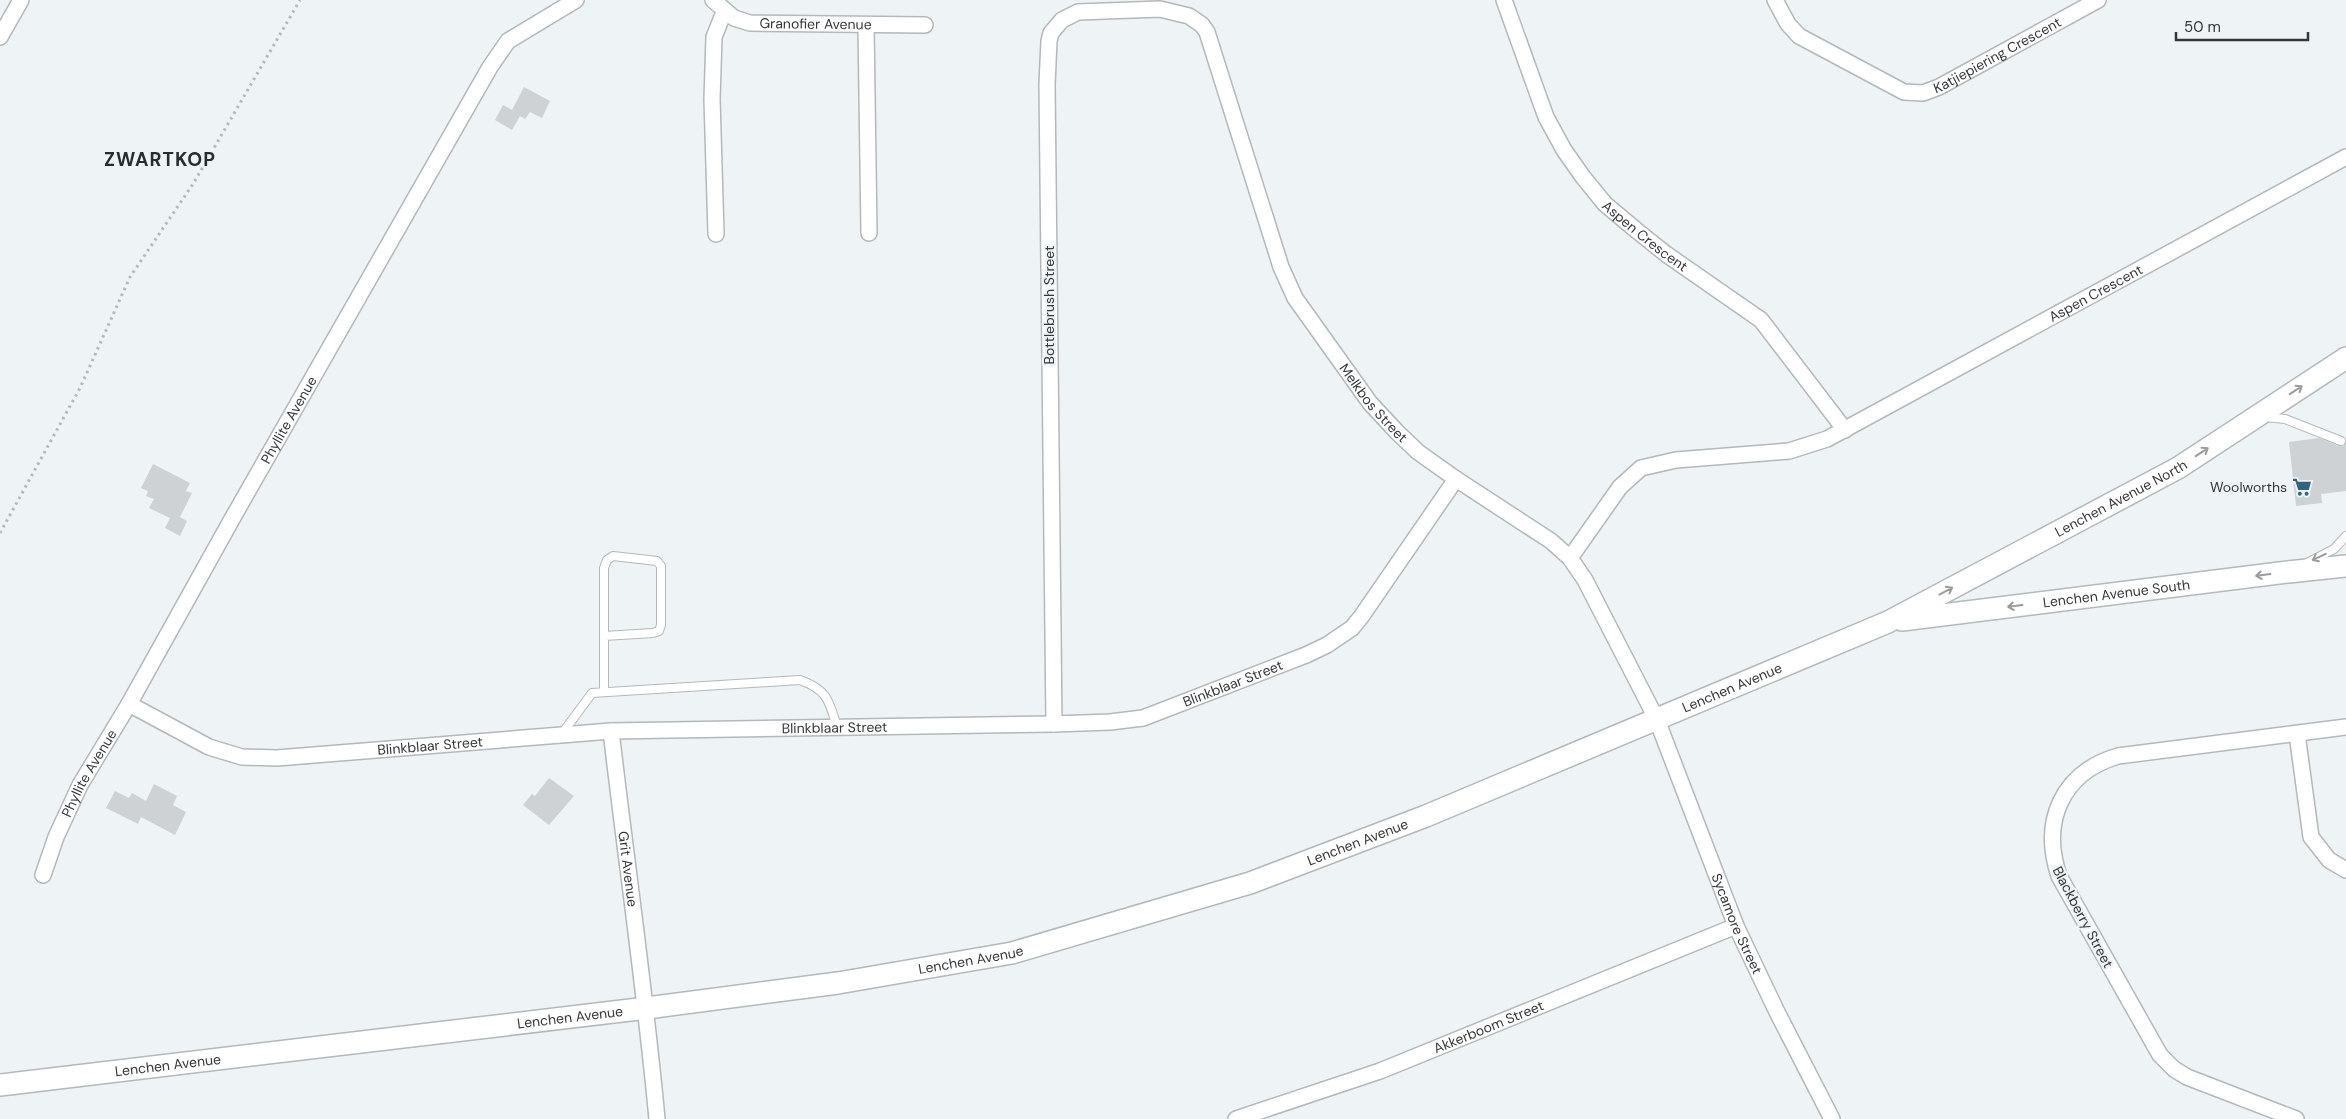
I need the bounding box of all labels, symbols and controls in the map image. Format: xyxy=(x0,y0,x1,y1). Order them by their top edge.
scale bar xyxy=(2176,10,2308,42)
street label: Katjiepiering Crescent xyxy=(1931,13,2064,97)
street label: Granofier Avenue xyxy=(759,14,872,33)
text: 50 m xyxy=(2184,17,2221,37)
district label: ZWARTKOP xyxy=(104,147,216,172)
street label: Aspen Crescent xyxy=(1599,197,1691,275)
street label: Bottlebrush Street xyxy=(1040,246,1058,364)
street label: Aspen Crescent xyxy=(2046,260,2146,326)
street label: Melkbos Street xyxy=(1336,360,1411,446)
street label: Phyllite Avenue xyxy=(256,373,321,467)
one-way arrow xyxy=(2289,385,2303,395)
one-way arrow xyxy=(2194,447,2208,457)
street label: Lenchen Avenue North xyxy=(2052,456,2190,541)
supermarket icon: Woolworths xyxy=(2291,476,2313,498)
place label: Woolworths xyxy=(2210,478,2287,496)
one-way arrow xyxy=(2312,552,2327,562)
one-way arrow xyxy=(2255,570,2271,580)
street label: Lenchen Avenue South xyxy=(2042,575,2191,611)
one-way arrow xyxy=(1938,586,1953,595)
one-way arrow xyxy=(2007,601,2023,611)
street label: Blinkblaar Street xyxy=(1180,656,1285,711)
street label: Lenchen Avenue xyxy=(1679,659,1785,716)
street label: Blinkblaar Street xyxy=(782,718,888,737)
street label: Phyllite Avenue xyxy=(57,726,121,820)
street label: Blinkblaar Street xyxy=(377,732,484,759)
street label: Lenchen Avenue xyxy=(1305,815,1411,869)
street label: Grit Avenue xyxy=(614,830,642,908)
street label: Blackberry Street xyxy=(2049,863,2117,971)
street label: Sycamore Street xyxy=(1708,871,1767,977)
street label: Lenchen Avenue xyxy=(917,941,1026,978)
street label: Akkerboom Street xyxy=(1431,996,1546,1057)
street label: Lenchen Avenue xyxy=(516,1002,624,1032)
street label: Lenchen Avenue xyxy=(114,1050,222,1080)

